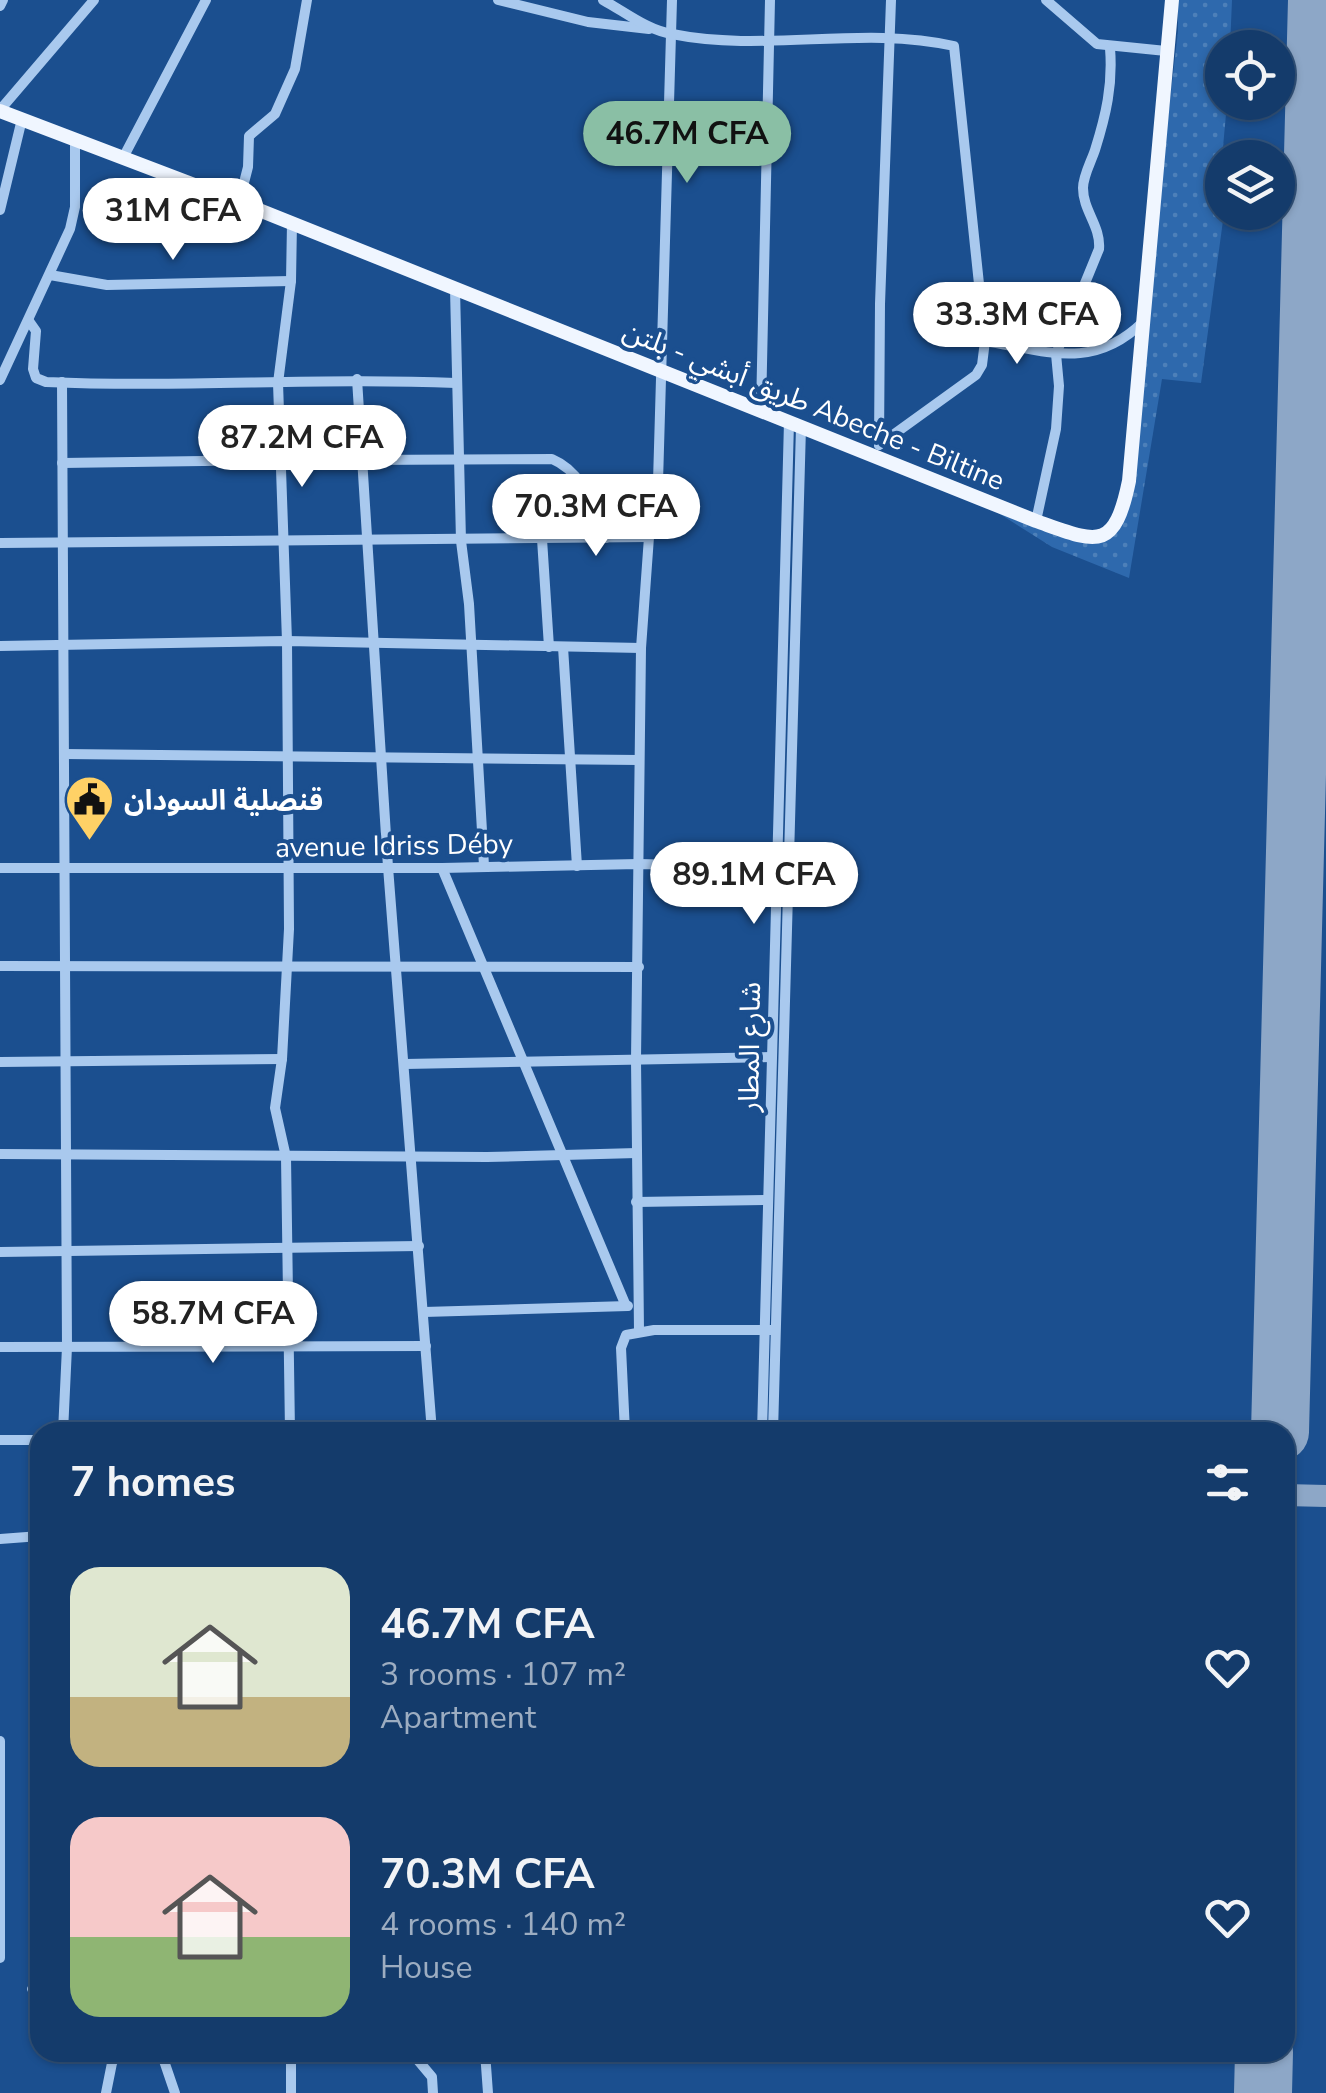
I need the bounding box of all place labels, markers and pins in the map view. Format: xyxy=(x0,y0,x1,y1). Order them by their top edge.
pin: 46.7M CFA xyxy=(573,101,801,186)
pin: 31M CFA xyxy=(81,178,265,263)
pin: 33.3M CFA xyxy=(903,282,1131,367)
pin: 87.2M CFA xyxy=(188,405,416,490)
pin: 70.3M CFA xyxy=(482,474,710,559)
public building icon: قنصلية السودان xyxy=(63,774,115,842)
place label: قنصلية السودان xyxy=(124,782,323,820)
pin: 89.1M CFA xyxy=(640,842,868,927)
pin: 58.7M CFA xyxy=(99,1281,327,1366)

